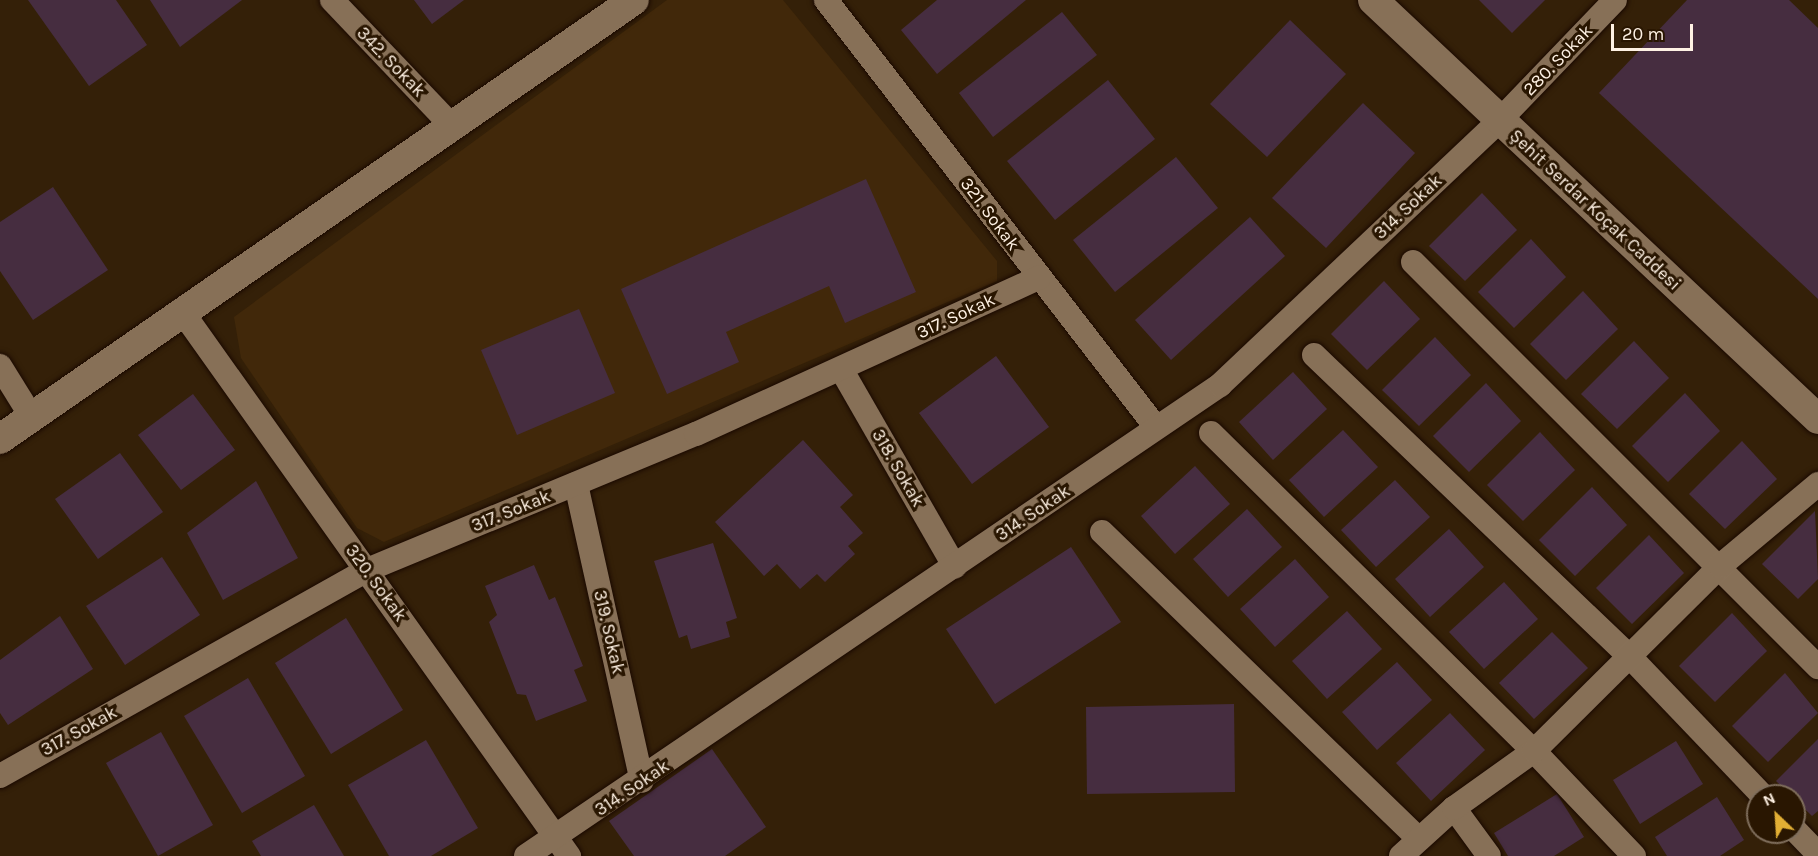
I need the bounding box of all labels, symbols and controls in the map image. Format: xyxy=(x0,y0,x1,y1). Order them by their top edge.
scale bar xyxy=(1614,12,1696,50)
street label: 280. Sokak xyxy=(1519,20,1597,100)
street label: 342. Sokak xyxy=(352,22,430,102)
text: 20 m xyxy=(1622,23,1664,45)
street label: Şehit Serdar Koçak Caddesi xyxy=(1505,125,1685,295)
street label: 314. Sokak xyxy=(1370,170,1446,244)
street label: 321. Sokak xyxy=(956,173,1024,255)
street label: 317. Sokak xyxy=(914,289,998,343)
street label: 318. Sokak xyxy=(867,425,929,511)
street label: 314. Sokak xyxy=(992,480,1074,546)
street label: 317. Sokak xyxy=(468,485,554,537)
street label: 320. Sokak xyxy=(341,540,411,626)
street label: 319. Sokak xyxy=(589,588,629,676)
street label: 317. Sokak xyxy=(37,701,121,761)
street label: 314. Sokak xyxy=(591,755,673,821)
north arrow xyxy=(1746,784,1806,844)
text: N xyxy=(1760,788,1778,810)

